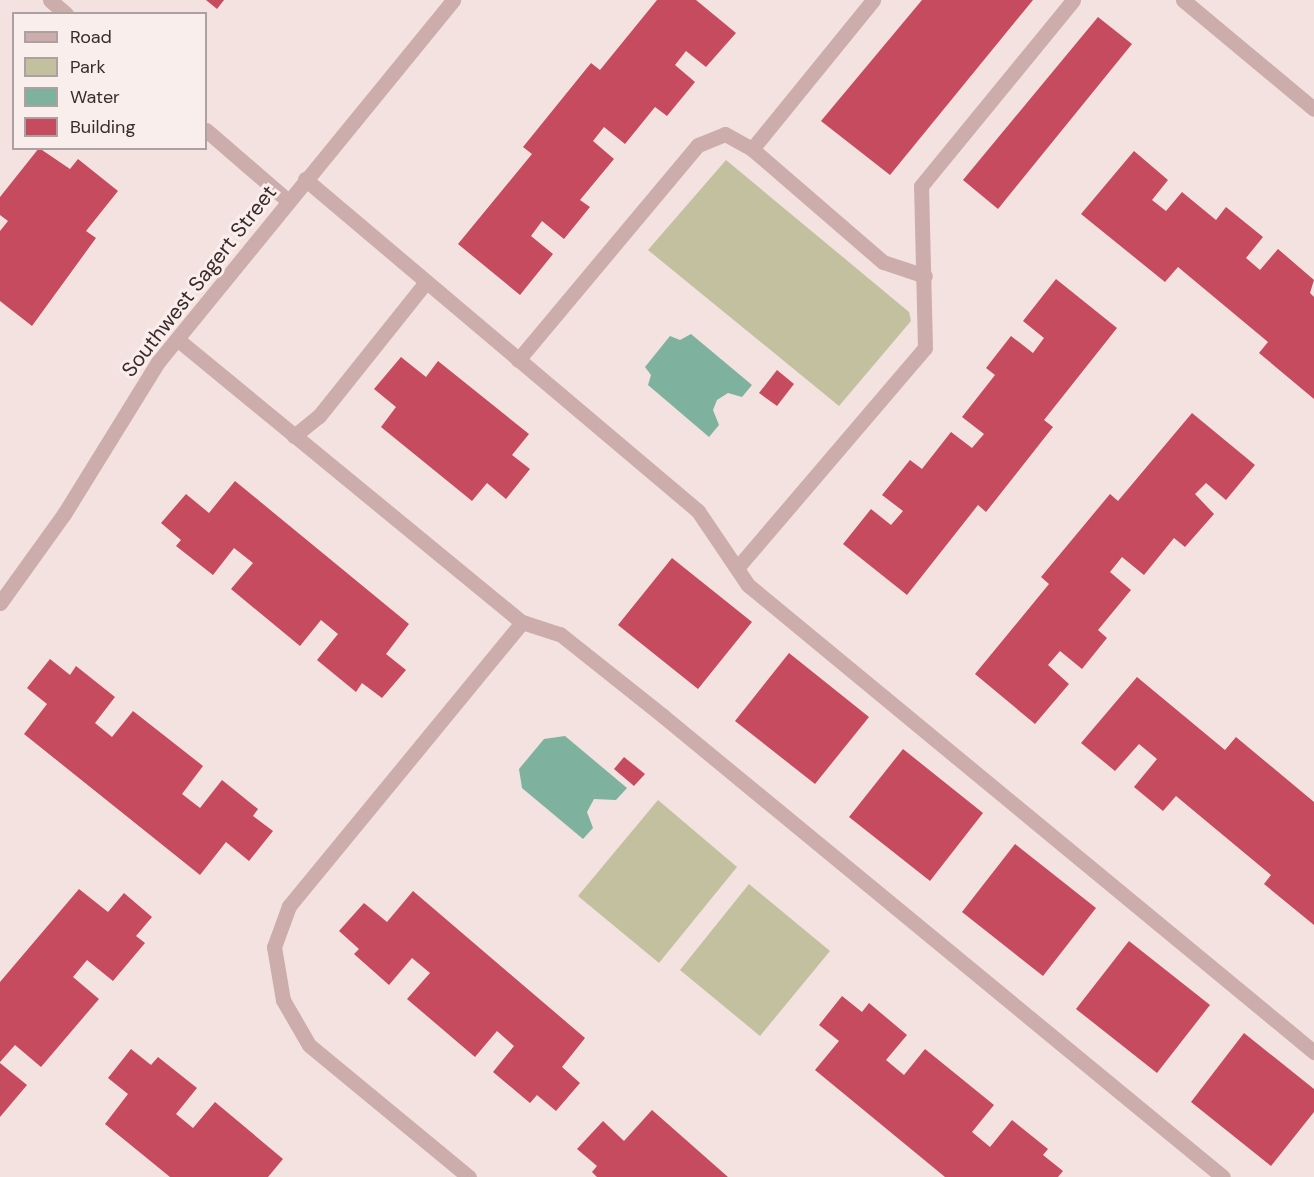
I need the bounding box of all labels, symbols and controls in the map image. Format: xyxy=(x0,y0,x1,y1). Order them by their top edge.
legend xyxy=(12,12,207,150)
text: Road xyxy=(70,25,112,49)
text: Park xyxy=(70,55,106,79)
text: Water xyxy=(70,85,120,109)
text: Building xyxy=(70,115,135,139)
street label: Southwest Sagert Street xyxy=(116,180,282,382)

